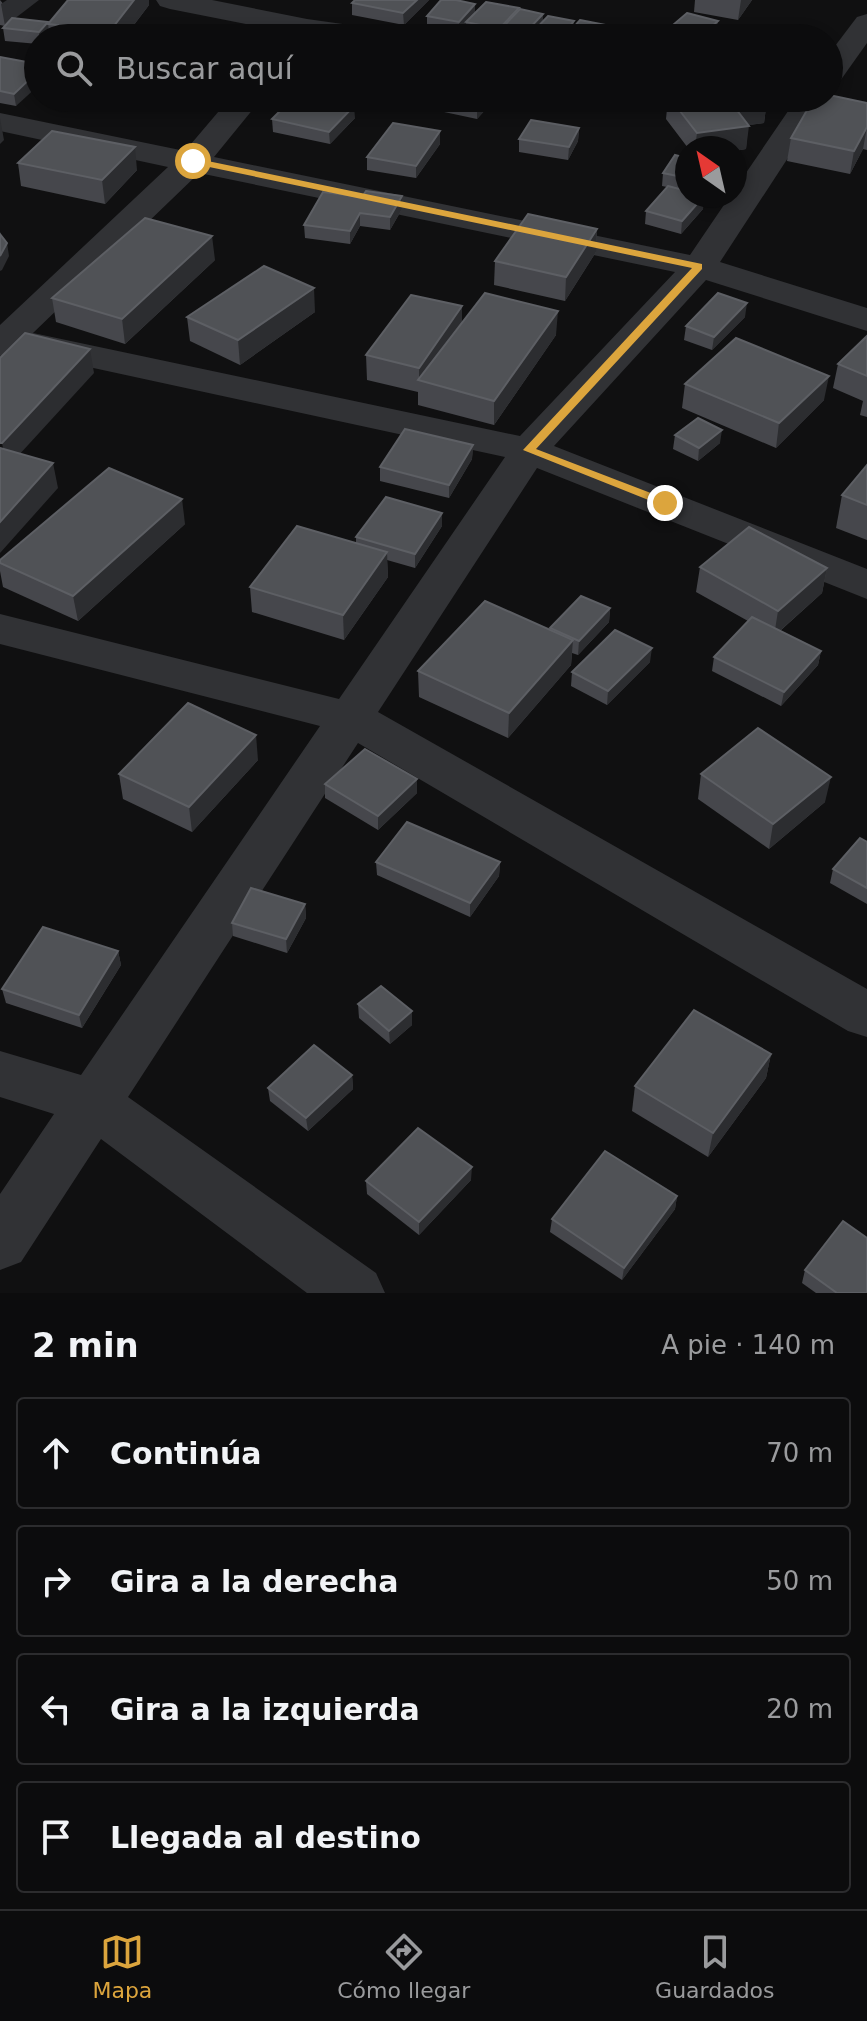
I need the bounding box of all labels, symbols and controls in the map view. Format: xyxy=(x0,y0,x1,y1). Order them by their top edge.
search box xyxy=(24,24,843,112)
icon: search xyxy=(52,46,96,90)
text: Buscar aquí xyxy=(116,51,293,86)
north arrow xyxy=(675,136,747,208)
route start xyxy=(175,143,211,179)
route end xyxy=(647,485,683,521)
text: 2 min xyxy=(32,1325,139,1365)
text: A pie · 140 m xyxy=(661,1330,835,1360)
icon: ahead xyxy=(34,1431,78,1475)
text: Continúa xyxy=(110,1436,262,1471)
text: 70 m xyxy=(766,1438,833,1468)
icon: right xyxy=(34,1559,78,1603)
text: Gira a la derecha xyxy=(110,1564,398,1599)
text: 50 m xyxy=(766,1566,833,1596)
icon: left xyxy=(34,1687,78,1731)
text: Gira a la izquierda xyxy=(110,1692,420,1727)
text: 20 m xyxy=(766,1694,833,1724)
icon: arrive xyxy=(34,1815,78,1859)
text: Llegada al destino xyxy=(110,1820,421,1855)
tab: Mapa xyxy=(92,1930,152,2003)
tab: Cómo llegar xyxy=(337,1930,470,2003)
tab: Guardados xyxy=(655,1930,775,2003)

